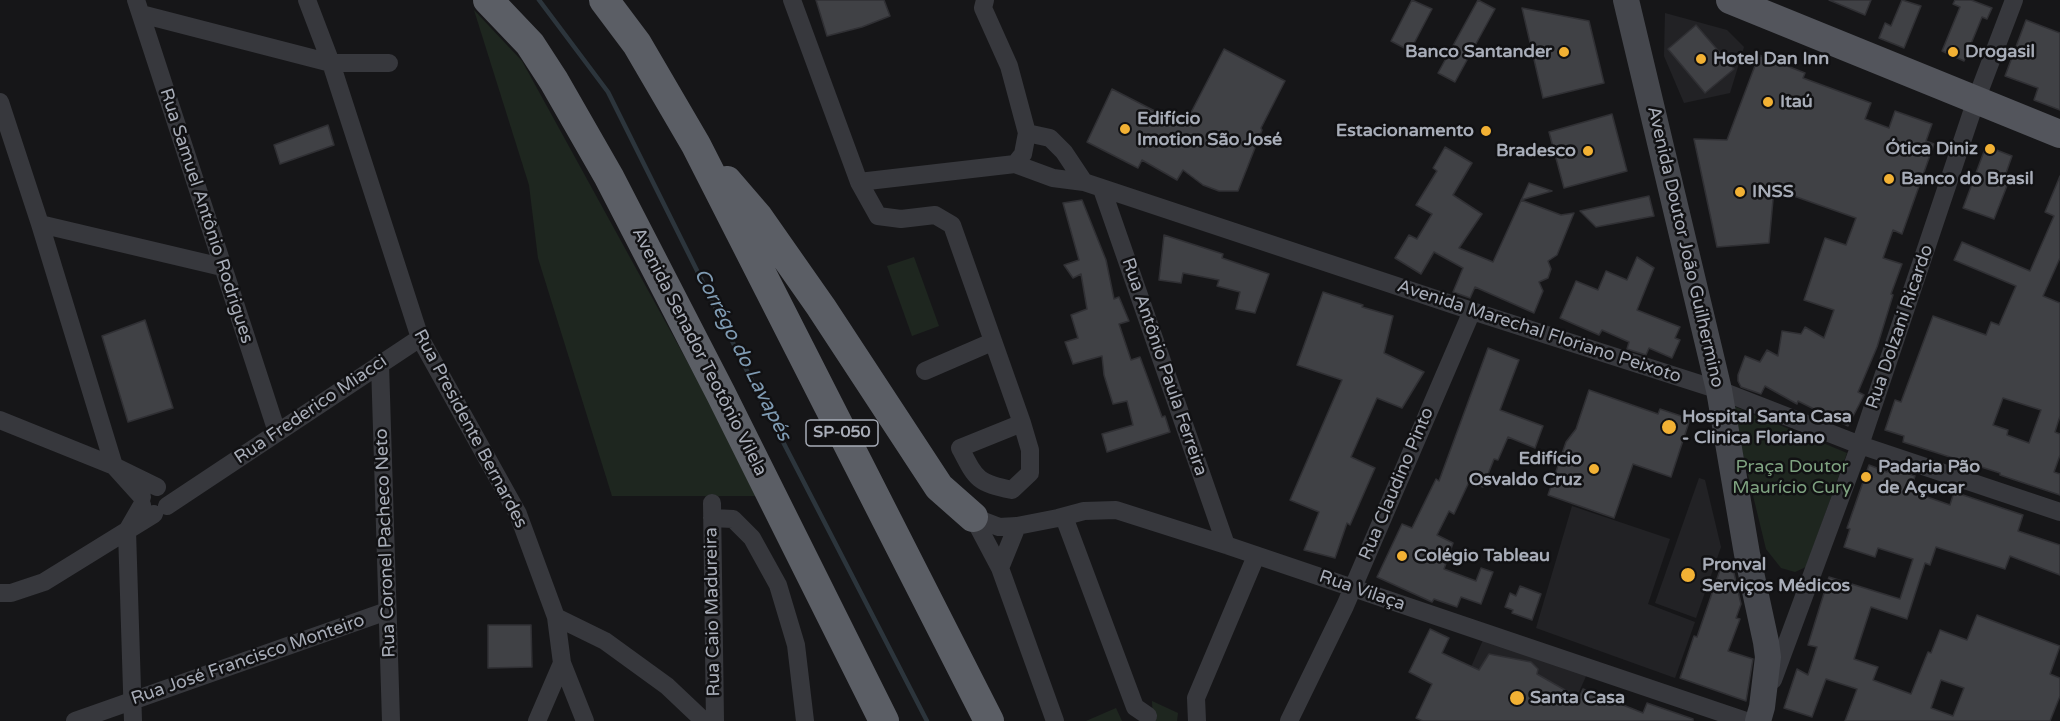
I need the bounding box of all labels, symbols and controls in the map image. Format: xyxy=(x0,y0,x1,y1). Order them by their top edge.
place label: Banco Santander xyxy=(1405,41,1552,63)
place label: Drogasil xyxy=(1965,41,2035,63)
marker: Banco Santander xyxy=(1557,45,1571,59)
marker: Drogasil xyxy=(1946,45,1960,59)
place label: Hotel Dan Inn xyxy=(1713,48,1829,70)
marker: Hotel Dan Inn xyxy=(1694,52,1708,66)
street label: Rua Samuel Antônio Rodrigues xyxy=(154,86,258,346)
place label: Itaú xyxy=(1780,91,1813,113)
marker: Itaú xyxy=(1761,95,1775,109)
street label: Avenida Doutor João Guilhermino xyxy=(1642,104,1728,390)
place label: Edifício Imotion São José xyxy=(1137,108,1282,150)
place label: Estacionamento xyxy=(1336,120,1474,142)
marker: Edifício Imotion São José xyxy=(1118,122,1132,136)
marker: Estacionamento xyxy=(1479,124,1493,138)
place label: Ótica Diniz xyxy=(1885,138,1978,160)
place label: Bradesco xyxy=(1496,140,1576,162)
marker: Ótica Diniz xyxy=(1983,142,1997,156)
marker: Bradesco xyxy=(1581,144,1595,158)
place label: Banco do Brasil xyxy=(1901,168,2034,190)
marker: Banco do Brasil xyxy=(1882,172,1896,186)
place label: INSS xyxy=(1752,181,1794,203)
marker: INSS xyxy=(1733,185,1747,199)
street label: Avenida Senador Teotônio Vilela xyxy=(627,224,771,480)
street label: Rua Dolzani Ricardo xyxy=(1862,242,1938,412)
street label: Rua Antônio Paula Ferreira xyxy=(1117,255,1211,479)
water label: Corrégo do Lavapés xyxy=(688,265,796,445)
street label: Avenida Marechal Floriano Peixoto xyxy=(1394,276,1684,388)
street label: Rua Presidente Bernardes xyxy=(408,326,532,532)
street label: Rua Frederico Miacci xyxy=(231,351,391,469)
street label: Rua Claudino Pinto xyxy=(1355,404,1439,564)
place label: Hospital Santa Casa - Clinica Floriano xyxy=(1682,406,1852,448)
marker: Hospital Santa Casa - Clinica Floriano xyxy=(1660,418,1678,436)
road number: SP-050 xyxy=(806,420,878,446)
street label: Rua Coronel Pacheco Neto xyxy=(371,428,401,658)
place label: Edifício Osvaldo Cruz xyxy=(1469,448,1582,490)
park label: Praça Doutor Maurício Cury xyxy=(1732,456,1852,498)
place label: Padaria Pão de Açucar xyxy=(1878,456,1980,498)
marker: Edifício Osvaldo Cruz xyxy=(1587,462,1601,476)
marker: Padaria Pão de Açucar xyxy=(1859,470,1873,484)
street label: Rua Caio Madureira xyxy=(701,527,725,697)
place label: Colégio Tableau xyxy=(1414,545,1550,567)
marker: Colégio Tableau xyxy=(1395,549,1409,563)
place label: Pronval Serviços Médicos xyxy=(1702,554,1850,596)
street label: Rua Vilaça xyxy=(1316,566,1408,616)
marker: Pronval Serviços Médicos xyxy=(1679,566,1697,584)
street label: Rua José Francisco Monteiro xyxy=(128,610,368,710)
place label: Santa Casa xyxy=(1530,687,1625,709)
marker: Santa Casa xyxy=(1508,689,1526,707)

